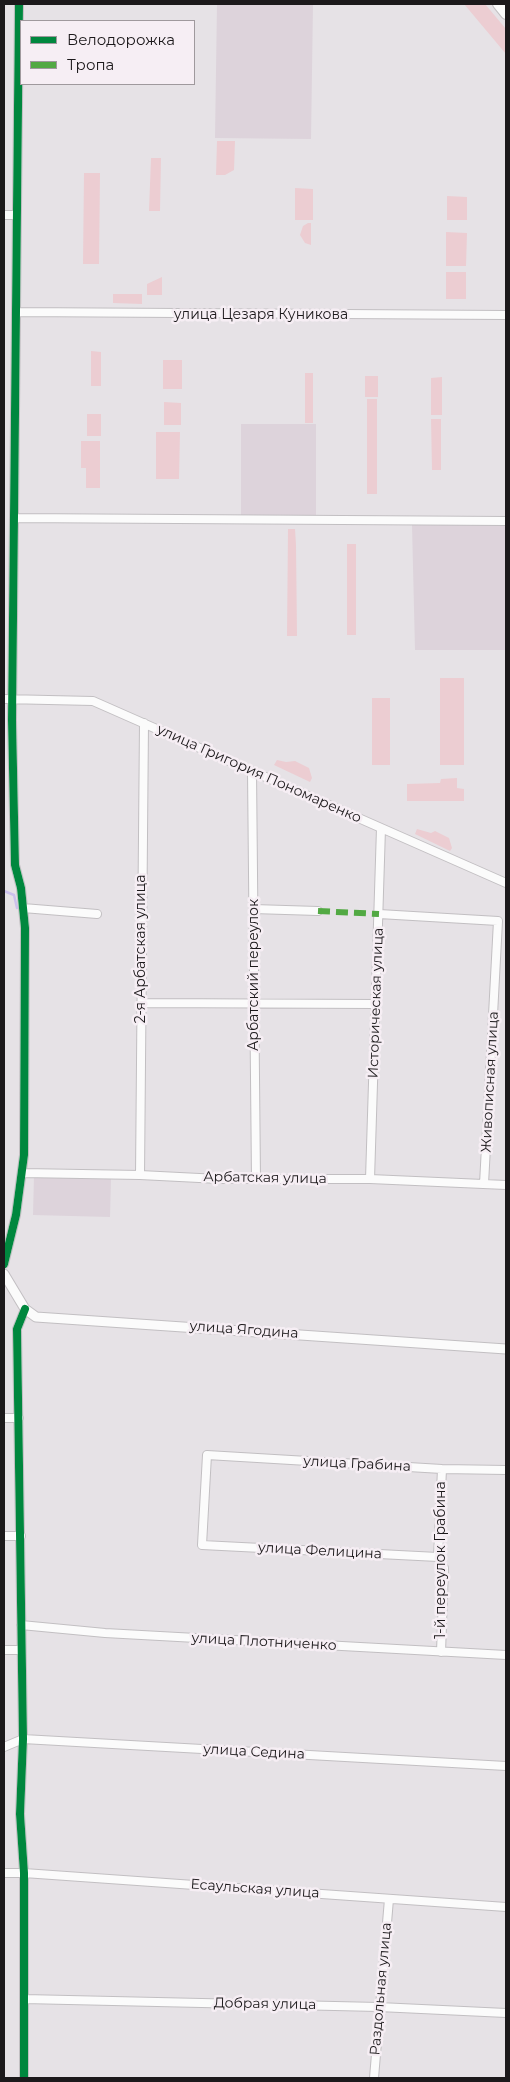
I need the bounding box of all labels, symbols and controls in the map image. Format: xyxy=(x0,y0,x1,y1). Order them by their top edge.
legend xyxy=(20,20,195,85)
text: Велодорожка xyxy=(67,30,175,49)
text: Тропа xyxy=(67,55,114,74)
street label: улица Цезаря Куникова xyxy=(174,307,348,323)
street label: улица Григория Пономаренко xyxy=(154,721,364,827)
street label: 2-я Арбатская улица xyxy=(133,875,149,1023)
street label: Арбатский переулок xyxy=(246,899,262,1051)
street label: Историческая улица xyxy=(365,927,387,1079)
street label: Живописная улица xyxy=(478,1011,502,1153)
street label: Арбатская улица xyxy=(203,1169,327,1187)
street label: улица Ягодина xyxy=(189,1318,299,1342)
street label: улица Грабина xyxy=(303,1453,411,1475)
street label: 1-й переулок Грабина xyxy=(433,1481,449,1639)
street label: улица Фелицина xyxy=(258,1539,382,1563)
street label: улица Плотниченко xyxy=(191,1630,337,1654)
street label: улица Седина xyxy=(203,1741,305,1763)
street label: Есаульская улица xyxy=(190,1876,320,1902)
street label: Раздольная улица xyxy=(367,1922,395,2056)
street label: Добрая улица xyxy=(214,1995,316,2013)

